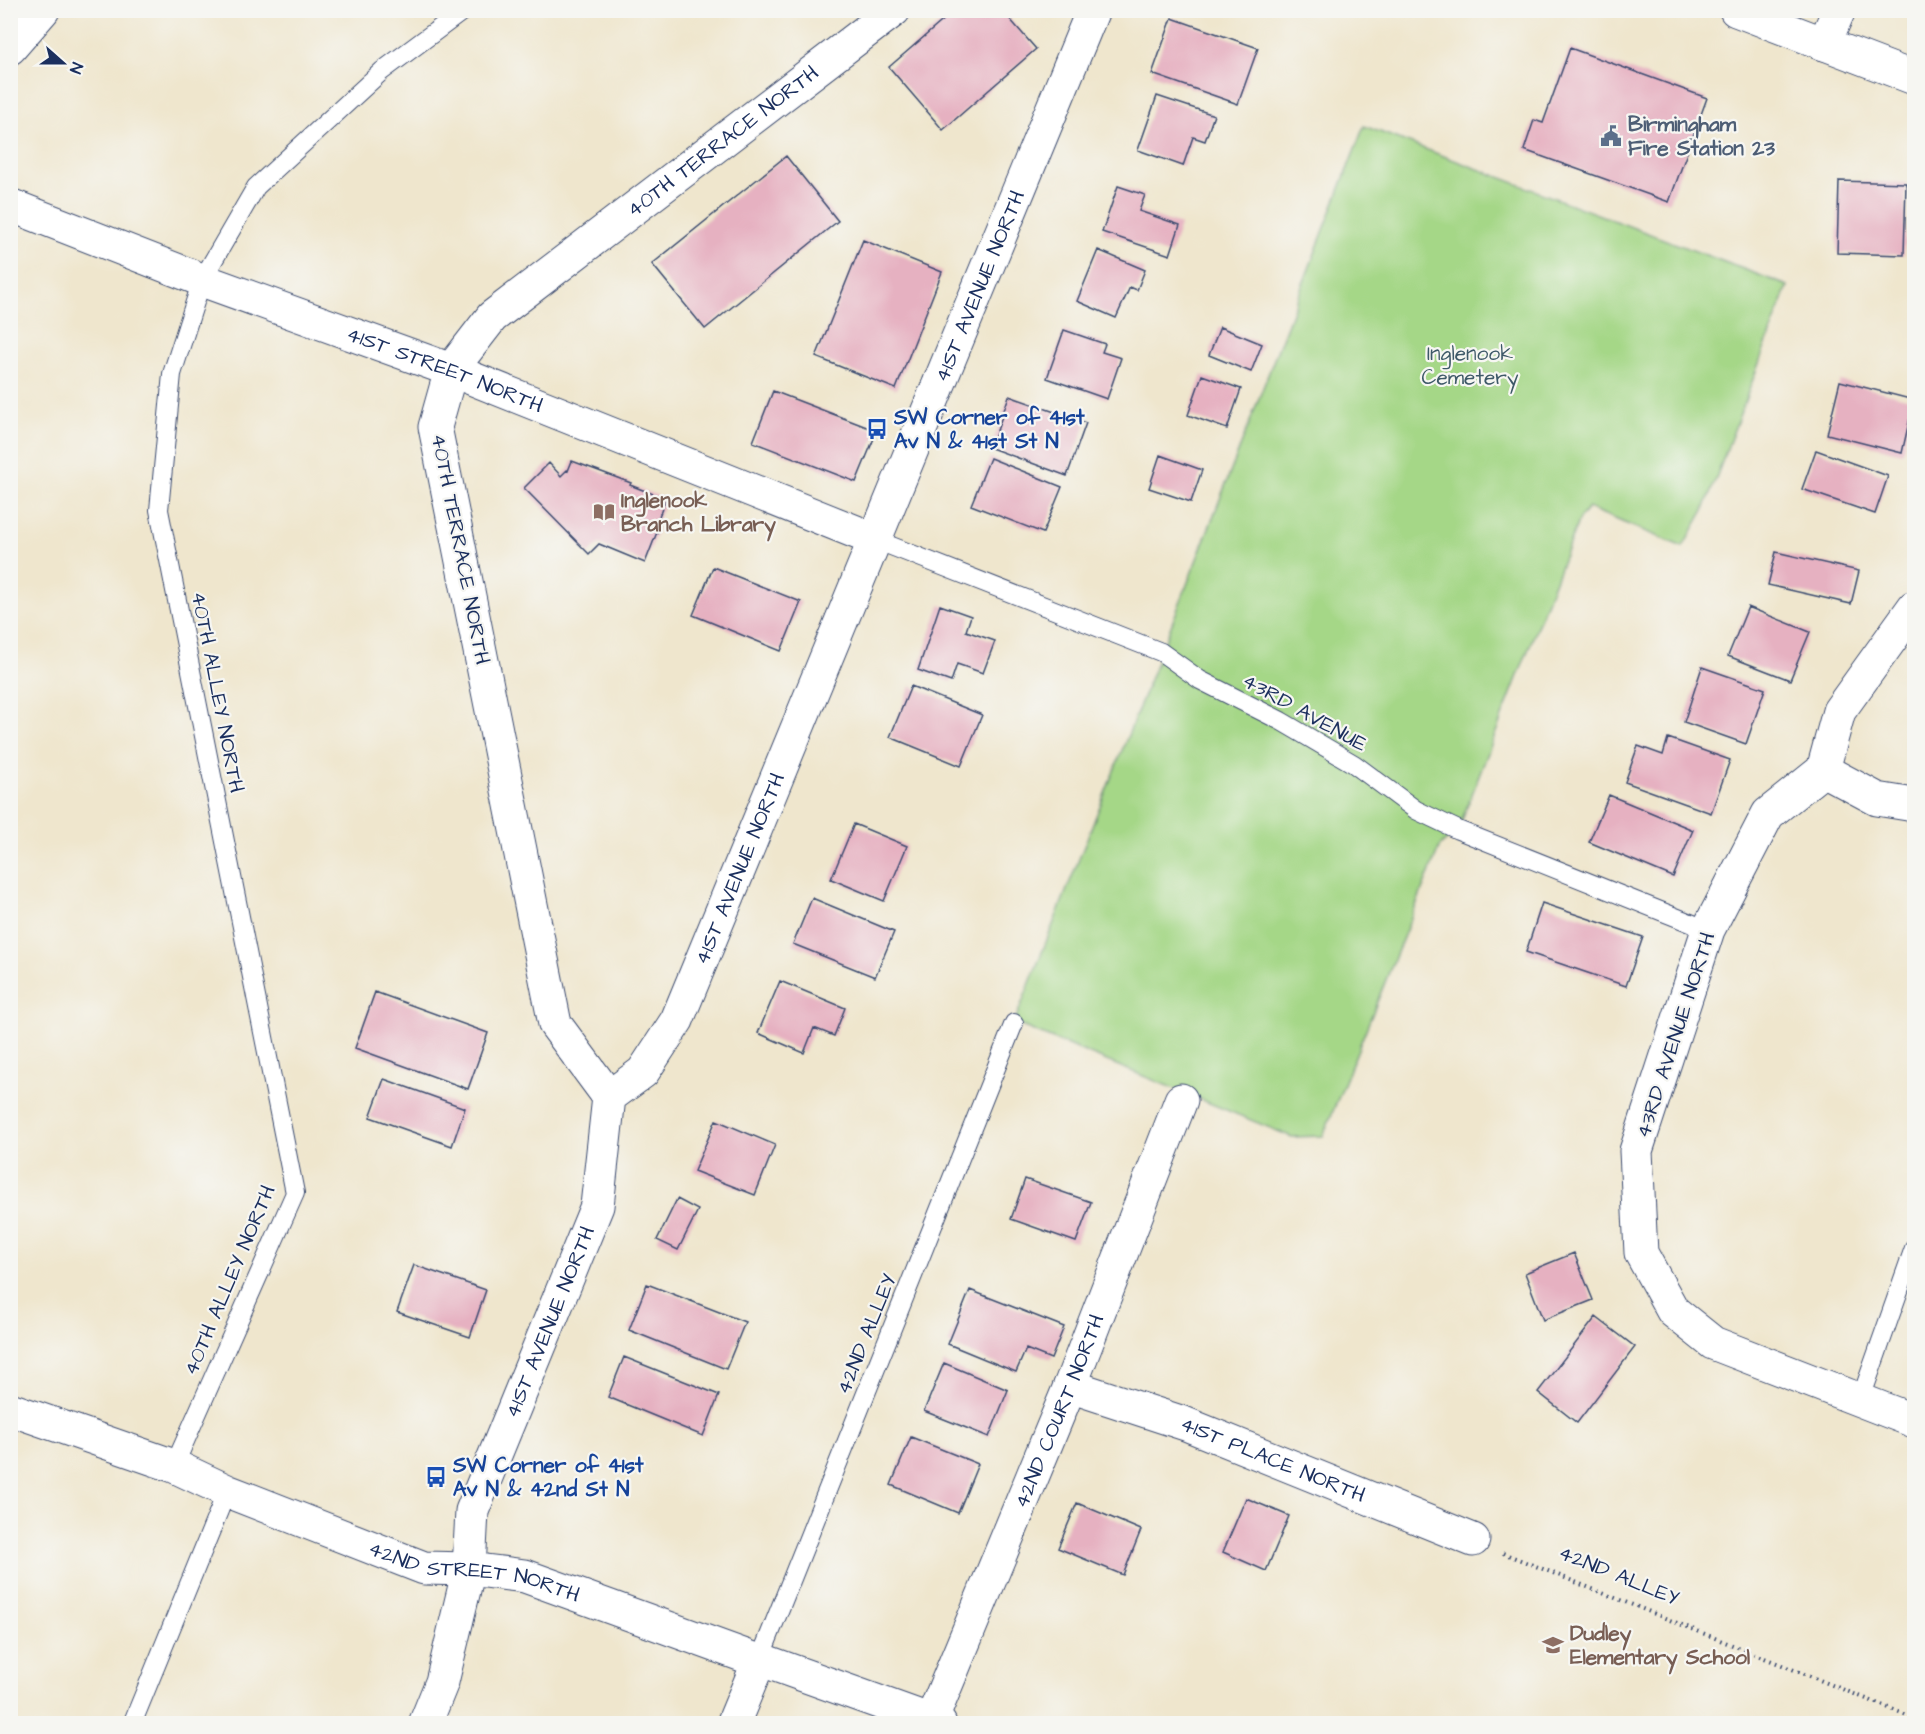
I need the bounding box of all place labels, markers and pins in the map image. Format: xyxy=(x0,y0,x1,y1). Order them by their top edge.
place label: Birmingham Fire Station 23 xyxy=(1628,110,1775,163)
public building icon: Birmingham Fire Station 23 xyxy=(1599,124,1623,148)
place label: SW Corner of 41st Av N & 41st St N xyxy=(893,403,1085,456)
bus stop icon: SW Corner of 41st Av N & 41st St N xyxy=(865,417,889,441)
place label: Inglenook Branch Library xyxy=(621,486,776,542)
library icon: Inglenook Branch Library xyxy=(592,500,616,524)
place label: SW Corner of 41st Av N & 42nd St N xyxy=(452,1451,644,1504)
bus stop icon: SW Corner of 41st Av N & 42nd St N xyxy=(424,1465,448,1489)
place label: Dudley Elementary School xyxy=(1570,1619,1751,1675)
school or university icon: Dudley Elementary School xyxy=(1541,1633,1565,1657)

